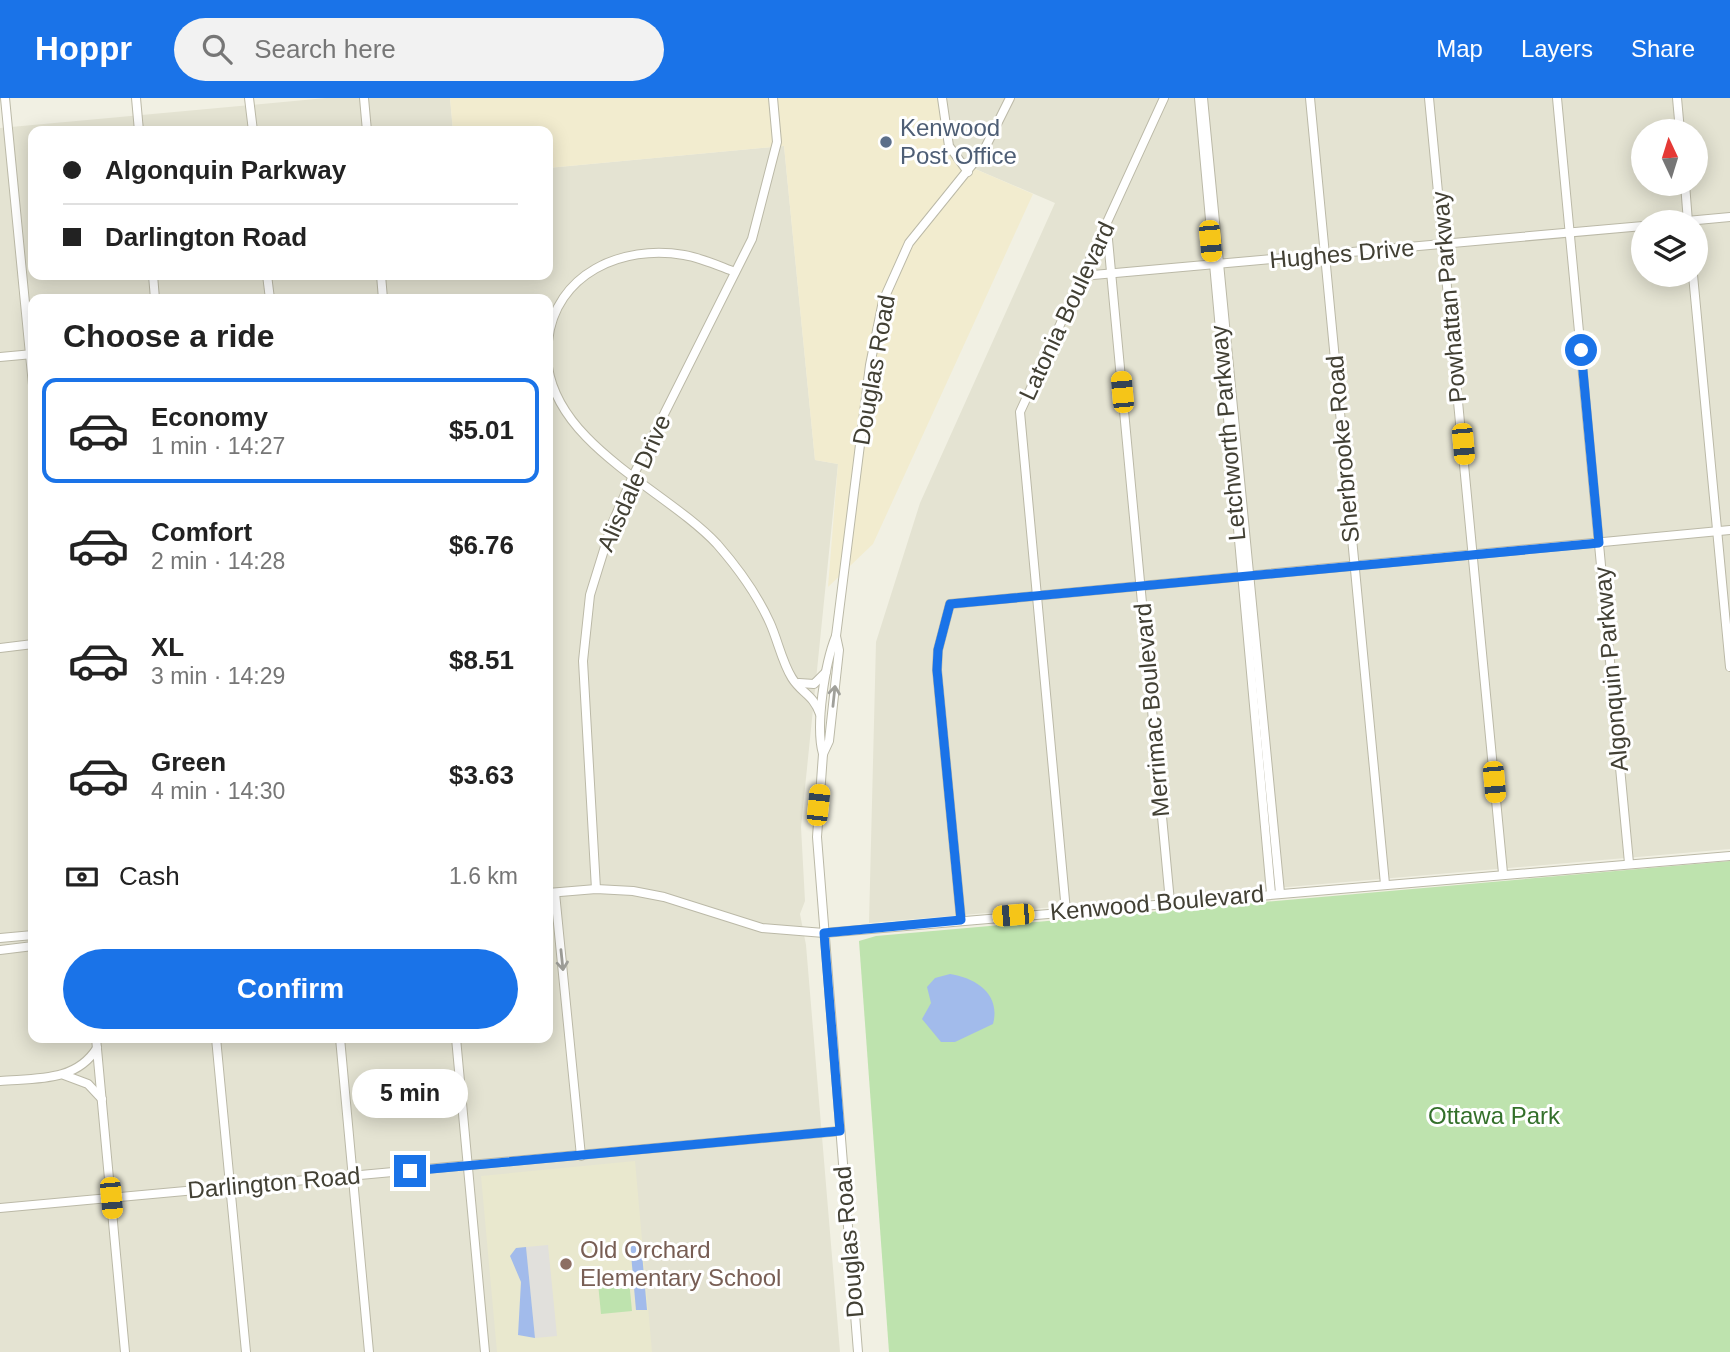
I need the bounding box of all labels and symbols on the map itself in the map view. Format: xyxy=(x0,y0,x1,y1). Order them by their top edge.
place label: Kenwood Post Office xyxy=(900,114,1017,169)
north arrow xyxy=(1631,119,1708,196)
marker: Kenwood Post Office xyxy=(878,134,894,150)
street label: Powhattan Parkway xyxy=(1426,190,1471,404)
street label: Latonia Boulevard xyxy=(1013,217,1120,404)
car xyxy=(1198,219,1223,263)
street label: Hughes Drive xyxy=(1268,234,1416,273)
street label: Douglas Road xyxy=(847,293,900,447)
street label: Letchworth Parkway xyxy=(1205,324,1250,542)
route start xyxy=(1565,334,1597,366)
street label: Sherbrooke Road xyxy=(1321,354,1364,544)
car xyxy=(1110,370,1135,414)
street label: Alisdale Drive xyxy=(591,410,676,555)
car xyxy=(1451,422,1476,466)
street label: Algonquin Parkway xyxy=(1588,566,1633,773)
street label: Merrimac Boulevard xyxy=(1129,602,1174,818)
one-way arrow xyxy=(828,685,841,708)
car xyxy=(1482,760,1507,804)
car xyxy=(806,783,831,827)
street label: Kenwood Boulevard xyxy=(1049,880,1265,925)
car xyxy=(992,903,1035,927)
one-way arrow xyxy=(556,949,569,971)
callout: 5 min xyxy=(352,1070,468,1118)
park label: Ottawa Park xyxy=(1428,1102,1561,1129)
route end xyxy=(394,1155,426,1187)
street label: Darlington Road xyxy=(186,1161,362,1204)
street label: Douglas Road xyxy=(828,1165,869,1319)
car xyxy=(99,1176,124,1220)
place label: Old Orchard Elementary School xyxy=(580,1236,781,1291)
marker: Old Orchard Elementary School xyxy=(558,1256,574,1272)

